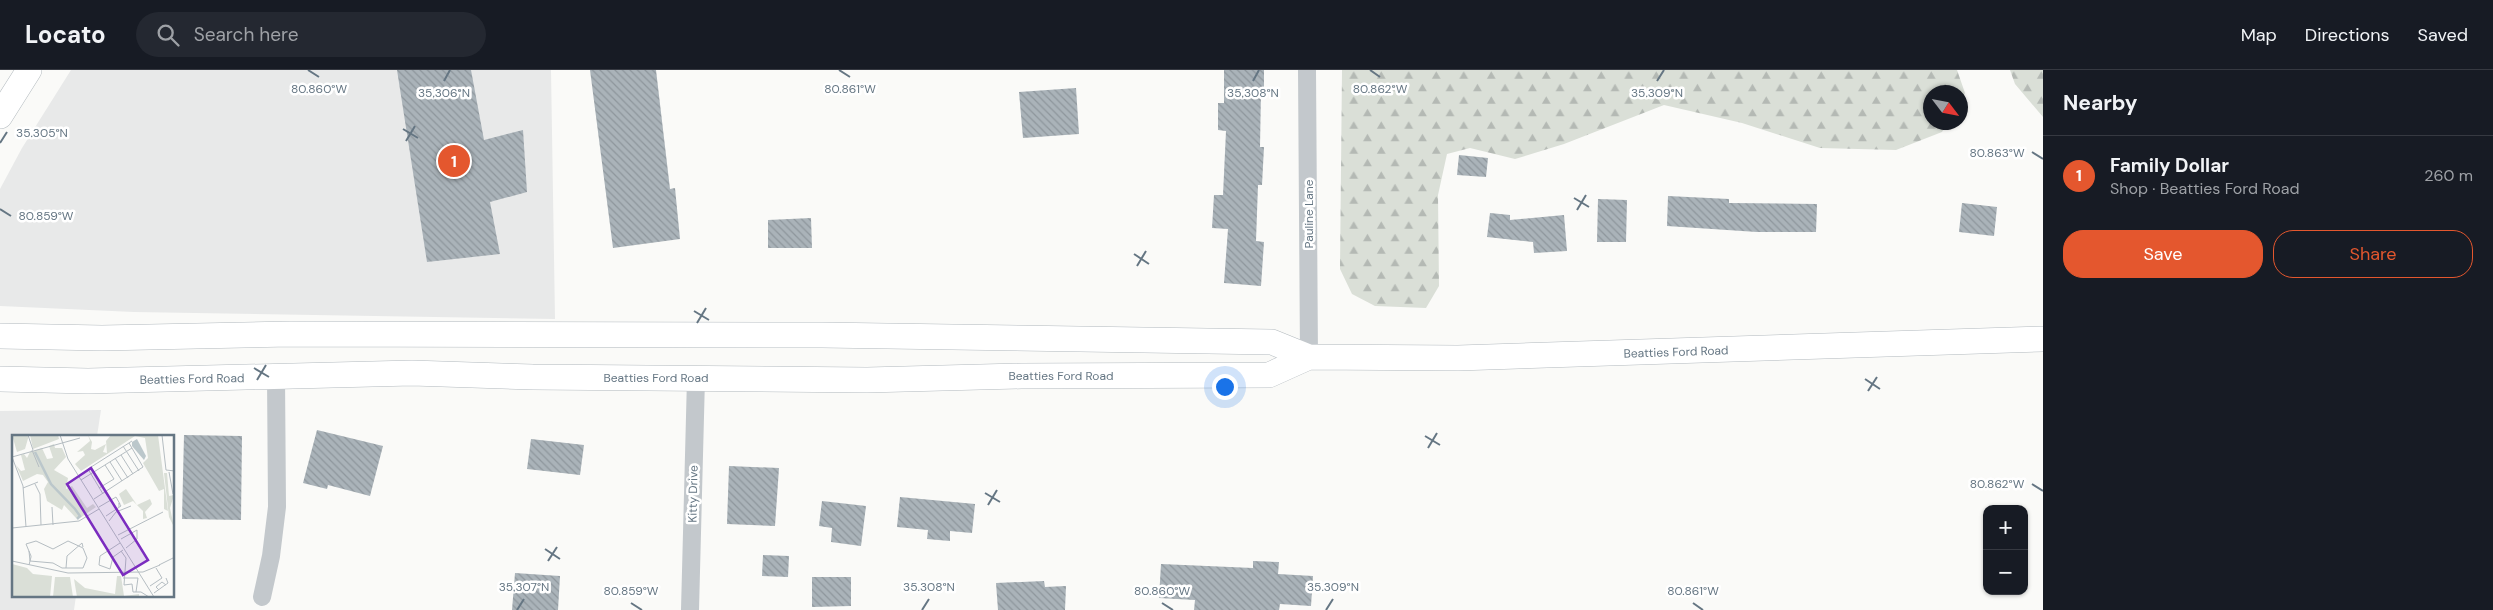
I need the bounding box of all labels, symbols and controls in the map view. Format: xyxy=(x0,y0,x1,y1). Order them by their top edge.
search box xyxy=(136,12,486,57)
text: Locato xyxy=(25,19,106,50)
icon: search xyxy=(154,21,182,49)
text: Search here xyxy=(194,22,299,47)
text: Map xyxy=(2241,23,2277,47)
text: Directions xyxy=(2305,23,2390,47)
text: Saved xyxy=(2418,23,2468,47)
text: 80.860°W xyxy=(291,81,347,97)
text: 80.861°W xyxy=(824,81,876,97)
text: 80.862°W xyxy=(1353,81,1408,97)
text: 35.306°N xyxy=(418,85,470,101)
text: 35.308°N xyxy=(1227,85,1279,101)
text: 35.309°N xyxy=(1631,85,1683,101)
north arrow xyxy=(1923,85,1968,130)
text: Nearby xyxy=(2063,89,2137,117)
text: 35.305°N xyxy=(16,125,68,141)
pin: 1 xyxy=(438,142,470,180)
text: 80.863°W xyxy=(1969,145,2025,161)
text: Family Dollar xyxy=(2110,153,2229,178)
text: 1 xyxy=(2076,165,2082,186)
text: 260 m xyxy=(2424,165,2473,186)
text: Shop · Beatties Ford Road xyxy=(2110,178,2300,199)
street label: Pauline Lane xyxy=(1301,179,1317,249)
text: 80.859°W xyxy=(19,208,74,224)
button: Save xyxy=(2063,230,2263,278)
button: Share xyxy=(2273,230,2473,278)
street label: Beatties Ford Road xyxy=(1623,342,1729,362)
street label: Beatties Ford Road xyxy=(1009,368,1113,384)
street label: Beatties Ford Road xyxy=(139,370,245,388)
street label: Beatties Ford Road xyxy=(604,370,708,386)
your location xyxy=(1212,374,1238,400)
inset map xyxy=(12,435,175,598)
street label: Kitty Drive xyxy=(684,465,702,523)
text: 80.862°W xyxy=(1970,476,2025,492)
map controls xyxy=(1983,505,2028,595)
button: + xyxy=(1983,505,2028,550)
button: − xyxy=(1983,550,2028,595)
text: 35.307°N xyxy=(499,579,549,595)
text: 35.308°N xyxy=(903,579,955,595)
text: 35.309°N xyxy=(1307,579,1359,595)
text: 80.859°W xyxy=(604,583,659,599)
text: 80.860°W xyxy=(1134,583,1190,599)
text: 80.861°W xyxy=(1667,583,1719,599)

